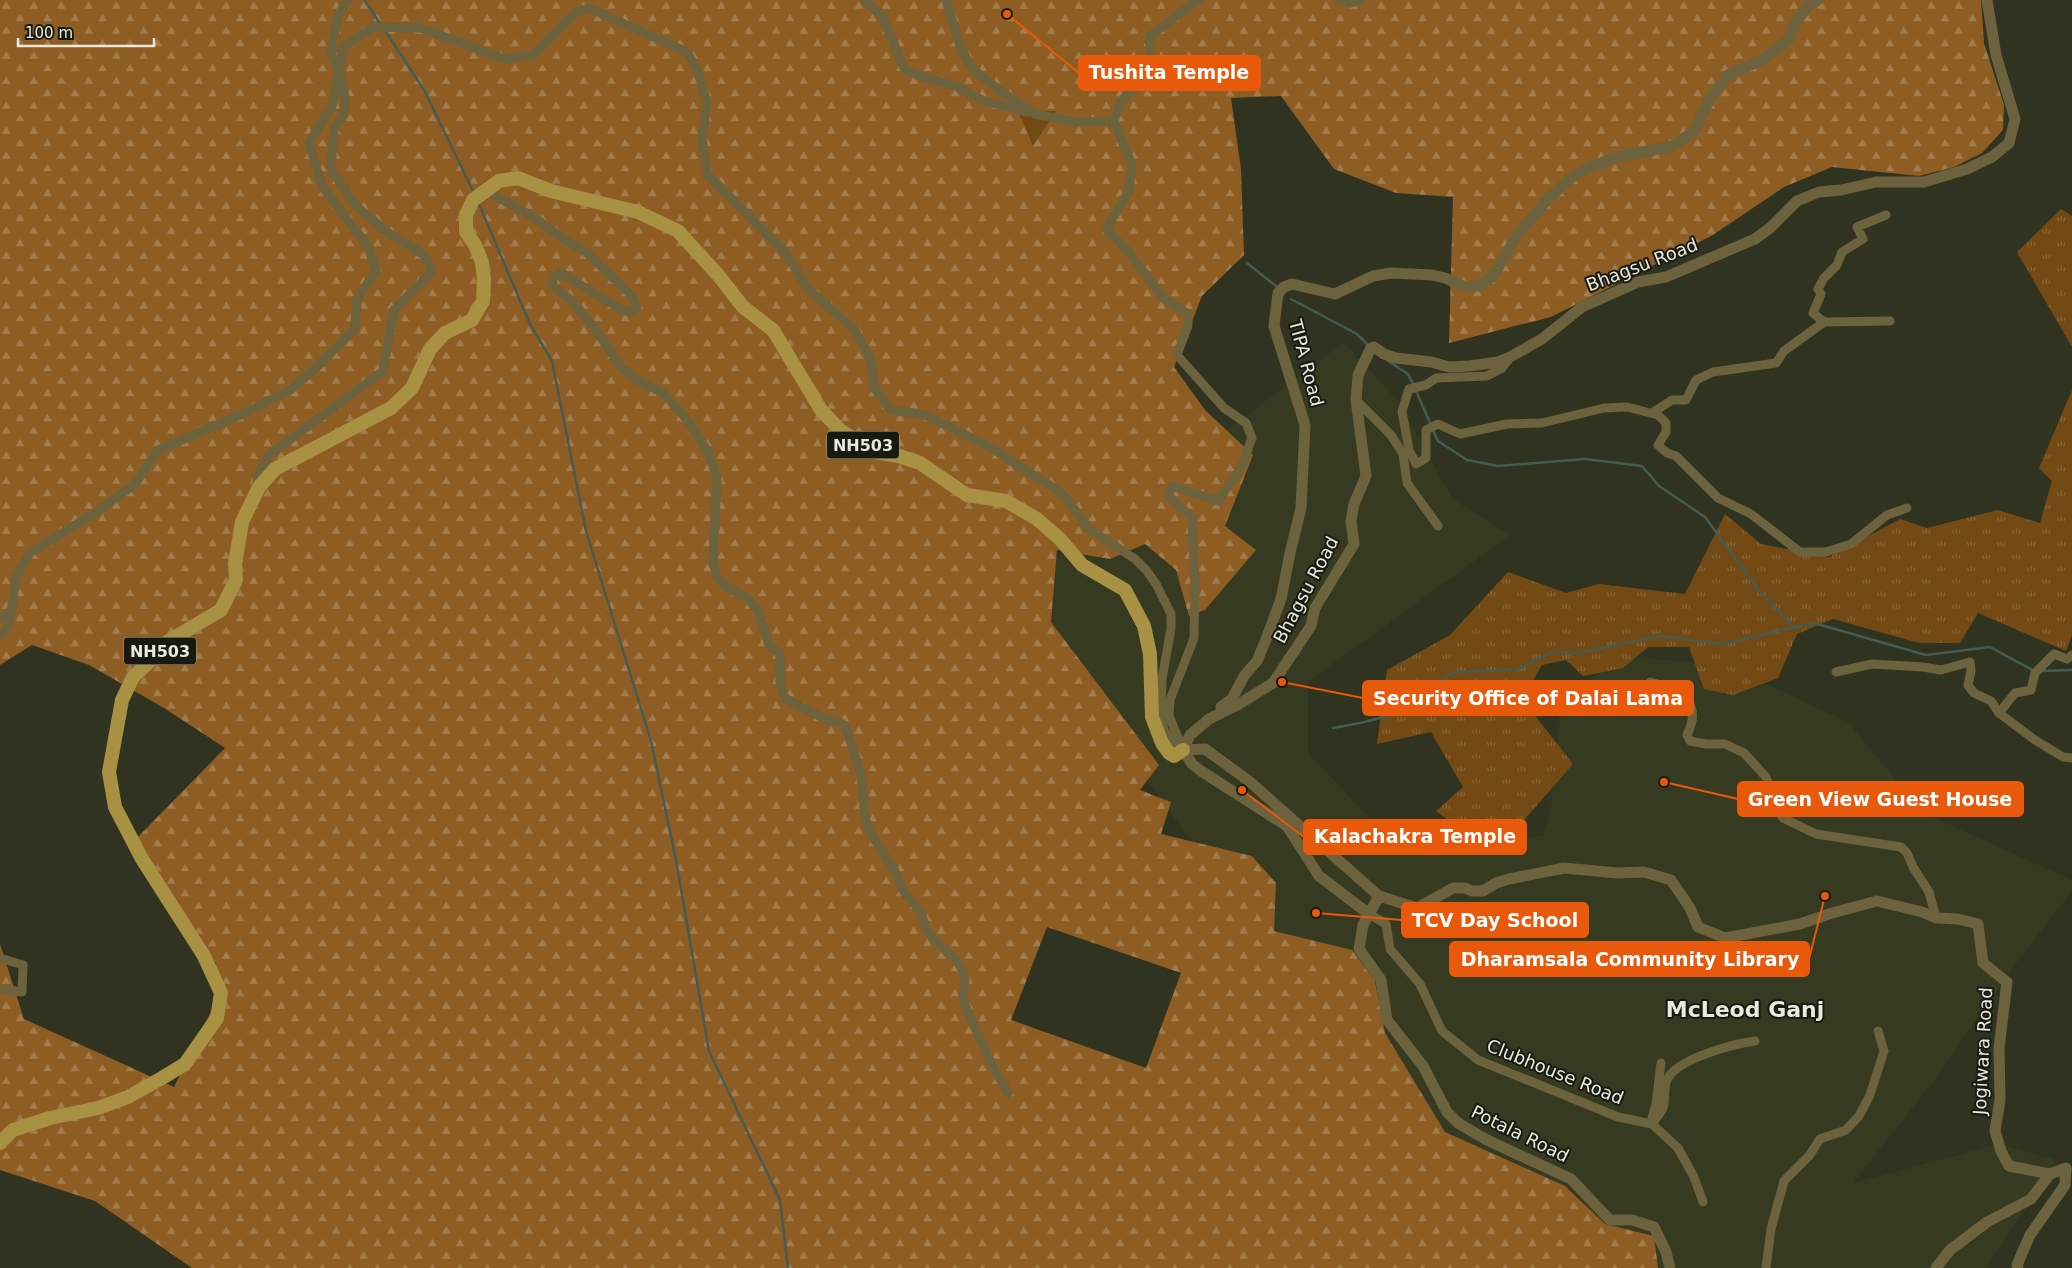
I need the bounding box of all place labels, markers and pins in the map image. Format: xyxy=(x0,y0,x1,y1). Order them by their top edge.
callout: Tushita Temple xyxy=(1079,56,1260,90)
callout: Security Office of Dalai Lama xyxy=(1363,681,1693,715)
callout: Green View Guest House xyxy=(1738,782,2023,816)
callout: Kalachakra Temple xyxy=(1304,820,1526,854)
callout: TCV Day School xyxy=(1402,903,1588,937)
callout: Dharamsala Community Library xyxy=(1450,942,1809,976)

